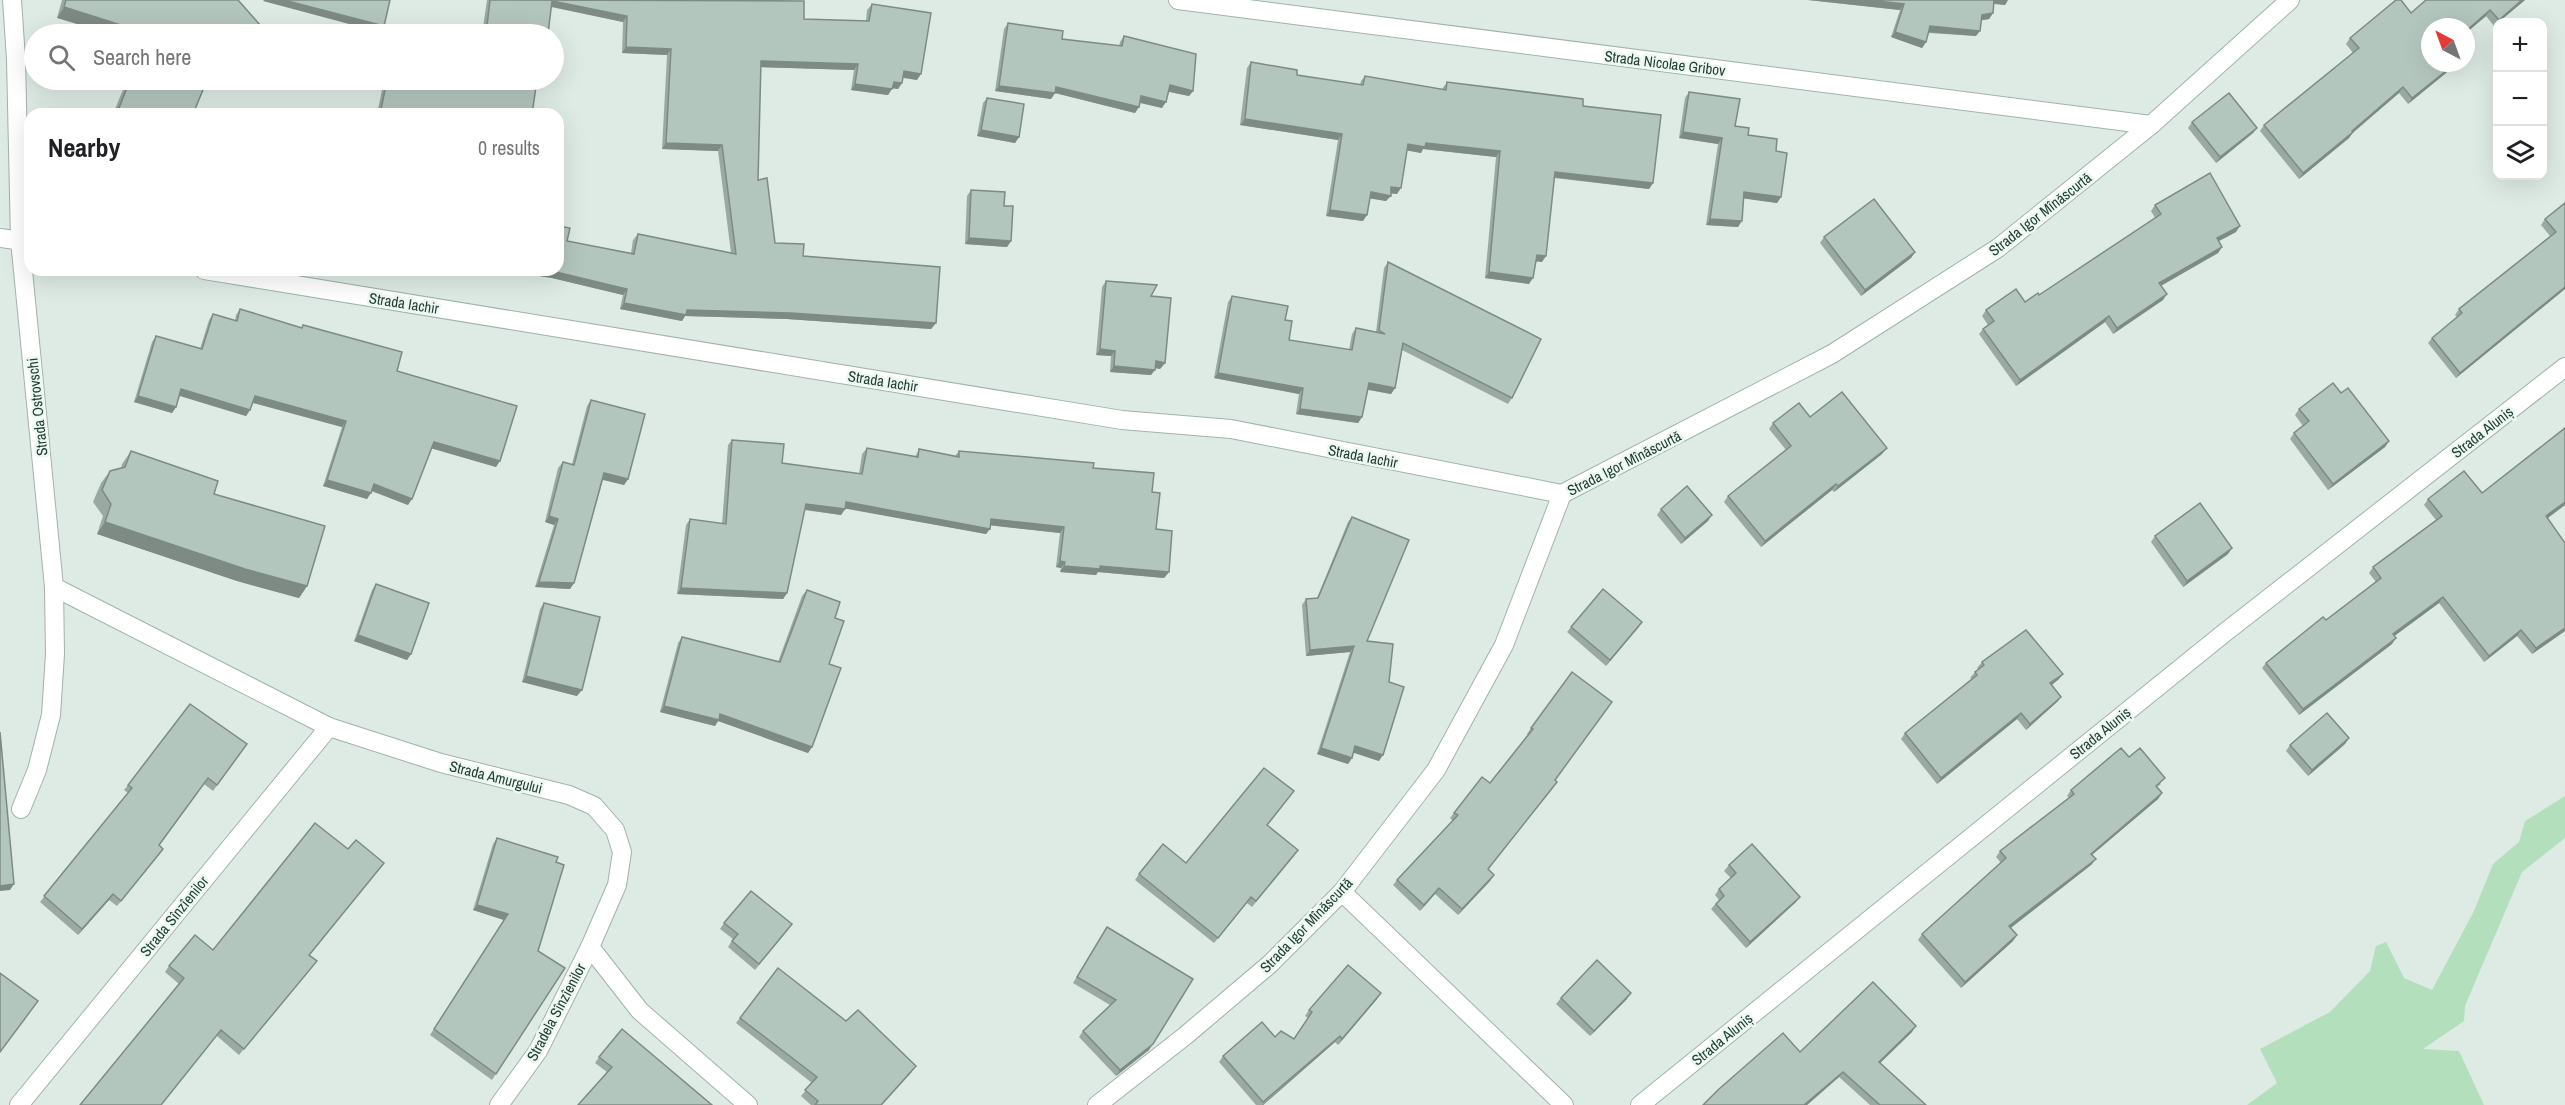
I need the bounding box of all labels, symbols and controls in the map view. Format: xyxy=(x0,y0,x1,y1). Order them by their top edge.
north arrow xyxy=(2421,18,2475,72)
map controls xyxy=(2493,18,2547,180)
button: + xyxy=(2493,18,2547,72)
search box xyxy=(24,24,564,90)
icon: search xyxy=(45,41,78,74)
text: Search here xyxy=(93,42,191,72)
street label: Strada Nicolae Gribov xyxy=(1603,45,1728,81)
button: − xyxy=(2493,72,2547,126)
button: layers xyxy=(2493,126,2547,180)
text: Nearby xyxy=(48,130,120,165)
text: 0 results xyxy=(478,134,540,161)
street label: Strada Igor Mînăscurtă xyxy=(1984,167,2096,261)
street label: Strada Iachir xyxy=(368,287,440,319)
street label: Strada Ostrovschi xyxy=(21,357,53,457)
street label: Strada Iachir xyxy=(847,365,919,397)
street label: Strada Aluniș xyxy=(2447,401,2517,463)
street label: Strada Igor Mînăscurtă xyxy=(1563,425,1685,501)
street label: Strada Iachir xyxy=(1326,439,1400,473)
street label: Strada Aluniș xyxy=(2065,702,2135,764)
street label: Strada Amurgului xyxy=(447,755,545,799)
street label: Strada Sînzîenilor xyxy=(135,871,213,961)
street label: Strada Igor Mînăscurtă xyxy=(1255,873,1357,977)
street label: Stradela Sînzîenilor xyxy=(521,959,591,1065)
street label: Strada Aluniș xyxy=(1687,1008,1757,1070)

